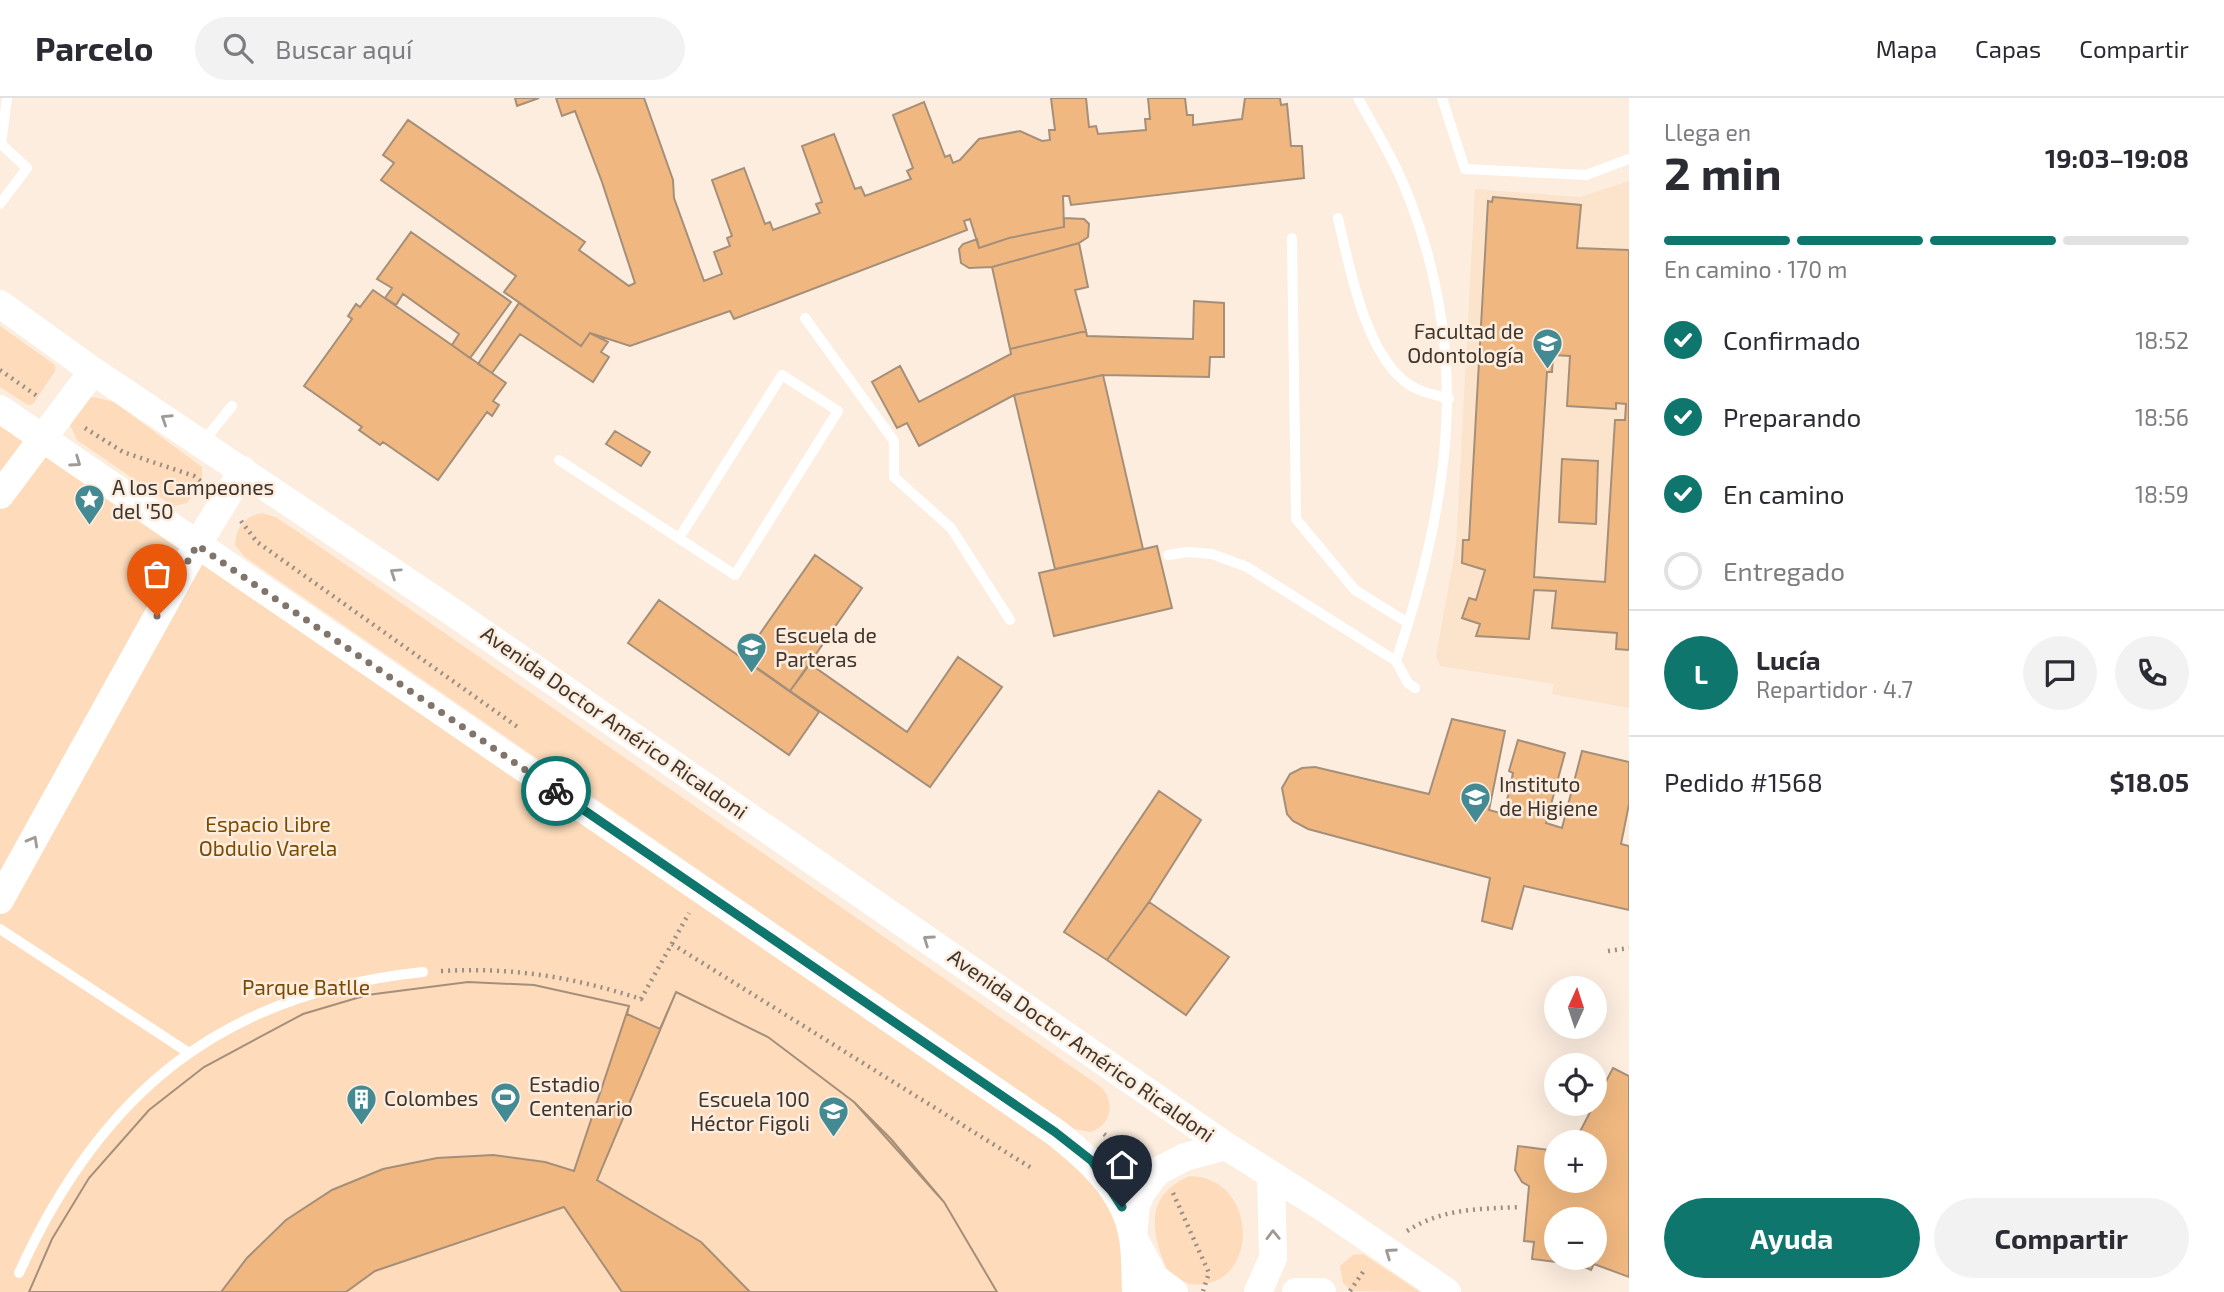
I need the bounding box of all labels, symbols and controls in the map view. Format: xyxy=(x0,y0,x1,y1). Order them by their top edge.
search box xyxy=(195,17,685,80)
text: Parcelo xyxy=(35,28,153,68)
icon: search xyxy=(219,29,257,67)
text: Buscar aquí xyxy=(275,33,413,64)
text: Mapa xyxy=(1876,34,1937,63)
text: Capas xyxy=(1975,34,2041,63)
text: Compartir xyxy=(2079,34,2189,63)
text: Llega en xyxy=(1664,118,1751,146)
text: 19:03–19:08 xyxy=(2045,142,2189,173)
text: 2 min xyxy=(1664,144,1782,199)
text: En camino · 170 m xyxy=(1664,255,1847,283)
place label: Facultad de Odontología xyxy=(1407,318,1524,367)
icon: check xyxy=(1664,321,1702,359)
text: Confirmado xyxy=(1723,324,1861,355)
text: 18:52 xyxy=(2135,326,2189,354)
school or university icon: Facultad de Odontología xyxy=(1530,327,1564,371)
icon: check xyxy=(1664,398,1702,436)
text: Preparando xyxy=(1723,401,1861,432)
text: 18:56 xyxy=(2135,403,2189,431)
one-way arrow xyxy=(161,415,174,427)
one-way arrow xyxy=(68,454,81,466)
place label: A los Campeones del '50 xyxy=(112,474,274,523)
icon: check xyxy=(1664,475,1702,513)
text: En camino xyxy=(1723,478,1845,509)
text: 18:59 xyxy=(2135,480,2189,508)
place icon: A los Campeones del '50 xyxy=(72,483,106,527)
pin xyxy=(127,544,187,616)
icon: bag xyxy=(138,555,176,593)
text: Entregado xyxy=(1723,555,1845,586)
one-way arrow xyxy=(390,569,403,581)
street label: Avenida Doctor Américo Ricaldoni xyxy=(477,620,753,824)
place label: Escuela de Parteras xyxy=(775,622,877,671)
school or university icon: Escuela de Parteras xyxy=(735,631,769,675)
button: chat xyxy=(2023,636,2097,710)
button: phone xyxy=(2115,636,2189,710)
text: Lucía xyxy=(1756,644,1821,675)
text: L xyxy=(1694,658,1708,689)
text: Repartidor · 4.7 xyxy=(1756,675,1913,703)
courier xyxy=(521,756,591,826)
text: Pedido #1568 xyxy=(1664,766,1823,797)
text: $18.05 xyxy=(2109,766,2189,797)
place label: Instituto de Higiene xyxy=(1499,771,1598,820)
icon: bike xyxy=(537,772,575,810)
school or university icon: Instituto de Higiene xyxy=(1459,780,1493,824)
park label: Espacio Libre Obdulio Varela xyxy=(199,811,337,860)
one-way arrow xyxy=(25,835,38,848)
one-way arrow xyxy=(923,936,936,948)
street label: Avenida Doctor Américo Ricaldoni xyxy=(944,943,1220,1147)
park label: Parque Batlle xyxy=(242,974,370,999)
north arrow xyxy=(1544,976,1606,1040)
map controls xyxy=(1544,976,1607,1270)
button: locate xyxy=(1544,1053,1607,1116)
place label: Estadio Centenario xyxy=(529,1071,633,1120)
sports icon: Estadio Centenario xyxy=(489,1080,523,1124)
building icon: Colombes xyxy=(344,1082,378,1126)
place label: Colombes xyxy=(384,1085,478,1110)
place label: Escuela 100 Héctor Figoli xyxy=(690,1086,810,1135)
school or university icon: Escuela 100 Héctor Figoli xyxy=(816,1095,850,1139)
button: + xyxy=(1544,1130,1607,1193)
pin xyxy=(1092,1135,1152,1207)
icon: home xyxy=(1103,1146,1141,1184)
button: Ayuda xyxy=(1664,1198,1920,1278)
button: Compartir xyxy=(1934,1198,2189,1278)
button: − xyxy=(1544,1207,1607,1270)
one-way arrow xyxy=(1265,1229,1280,1240)
one-way arrow xyxy=(1385,1249,1398,1261)

